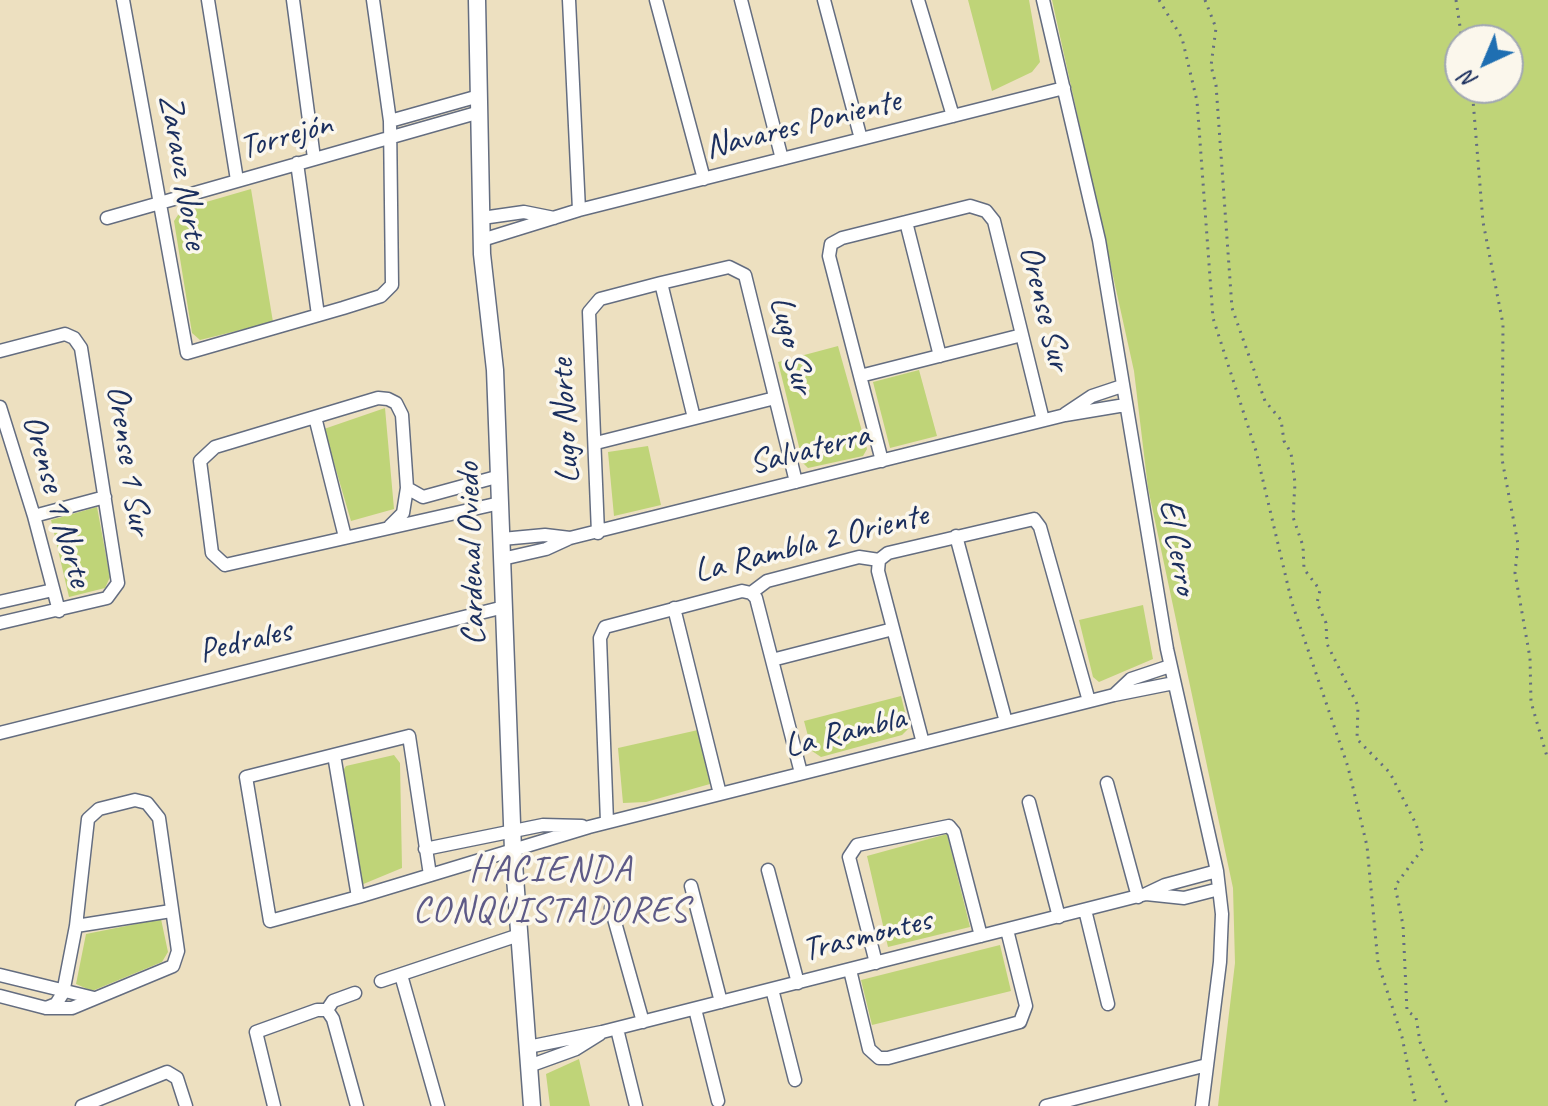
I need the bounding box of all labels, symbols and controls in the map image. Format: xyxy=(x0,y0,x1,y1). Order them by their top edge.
north arrow xyxy=(1444,24,1524,104)
text: N xyxy=(1454,65,1483,95)
street label: Navares Poniente xyxy=(701,81,905,169)
street label: Zarauz Norte xyxy=(148,92,216,252)
street label: Torrejón xyxy=(235,104,337,170)
street label: Orense Sur xyxy=(1009,241,1079,375)
street label: Lugo Sur xyxy=(759,292,823,398)
street label: Lugo Norte xyxy=(542,358,590,484)
street label: Orense 1 Sur xyxy=(96,382,160,538)
street label: Orense 1 Norte xyxy=(12,410,100,592)
street label: Salvaterra xyxy=(745,415,875,485)
street label: Cardenal Oviedo xyxy=(448,462,496,646)
street label: La Rambla 2 Oriente xyxy=(690,495,932,593)
street label: El Cerro xyxy=(1149,496,1205,598)
street label: Pedrales xyxy=(195,611,295,673)
street label: La Rambla xyxy=(780,698,910,768)
district label: HACIENDA CONQUISTADORES xyxy=(413,849,689,934)
street label: Trasmontes xyxy=(798,900,936,972)

